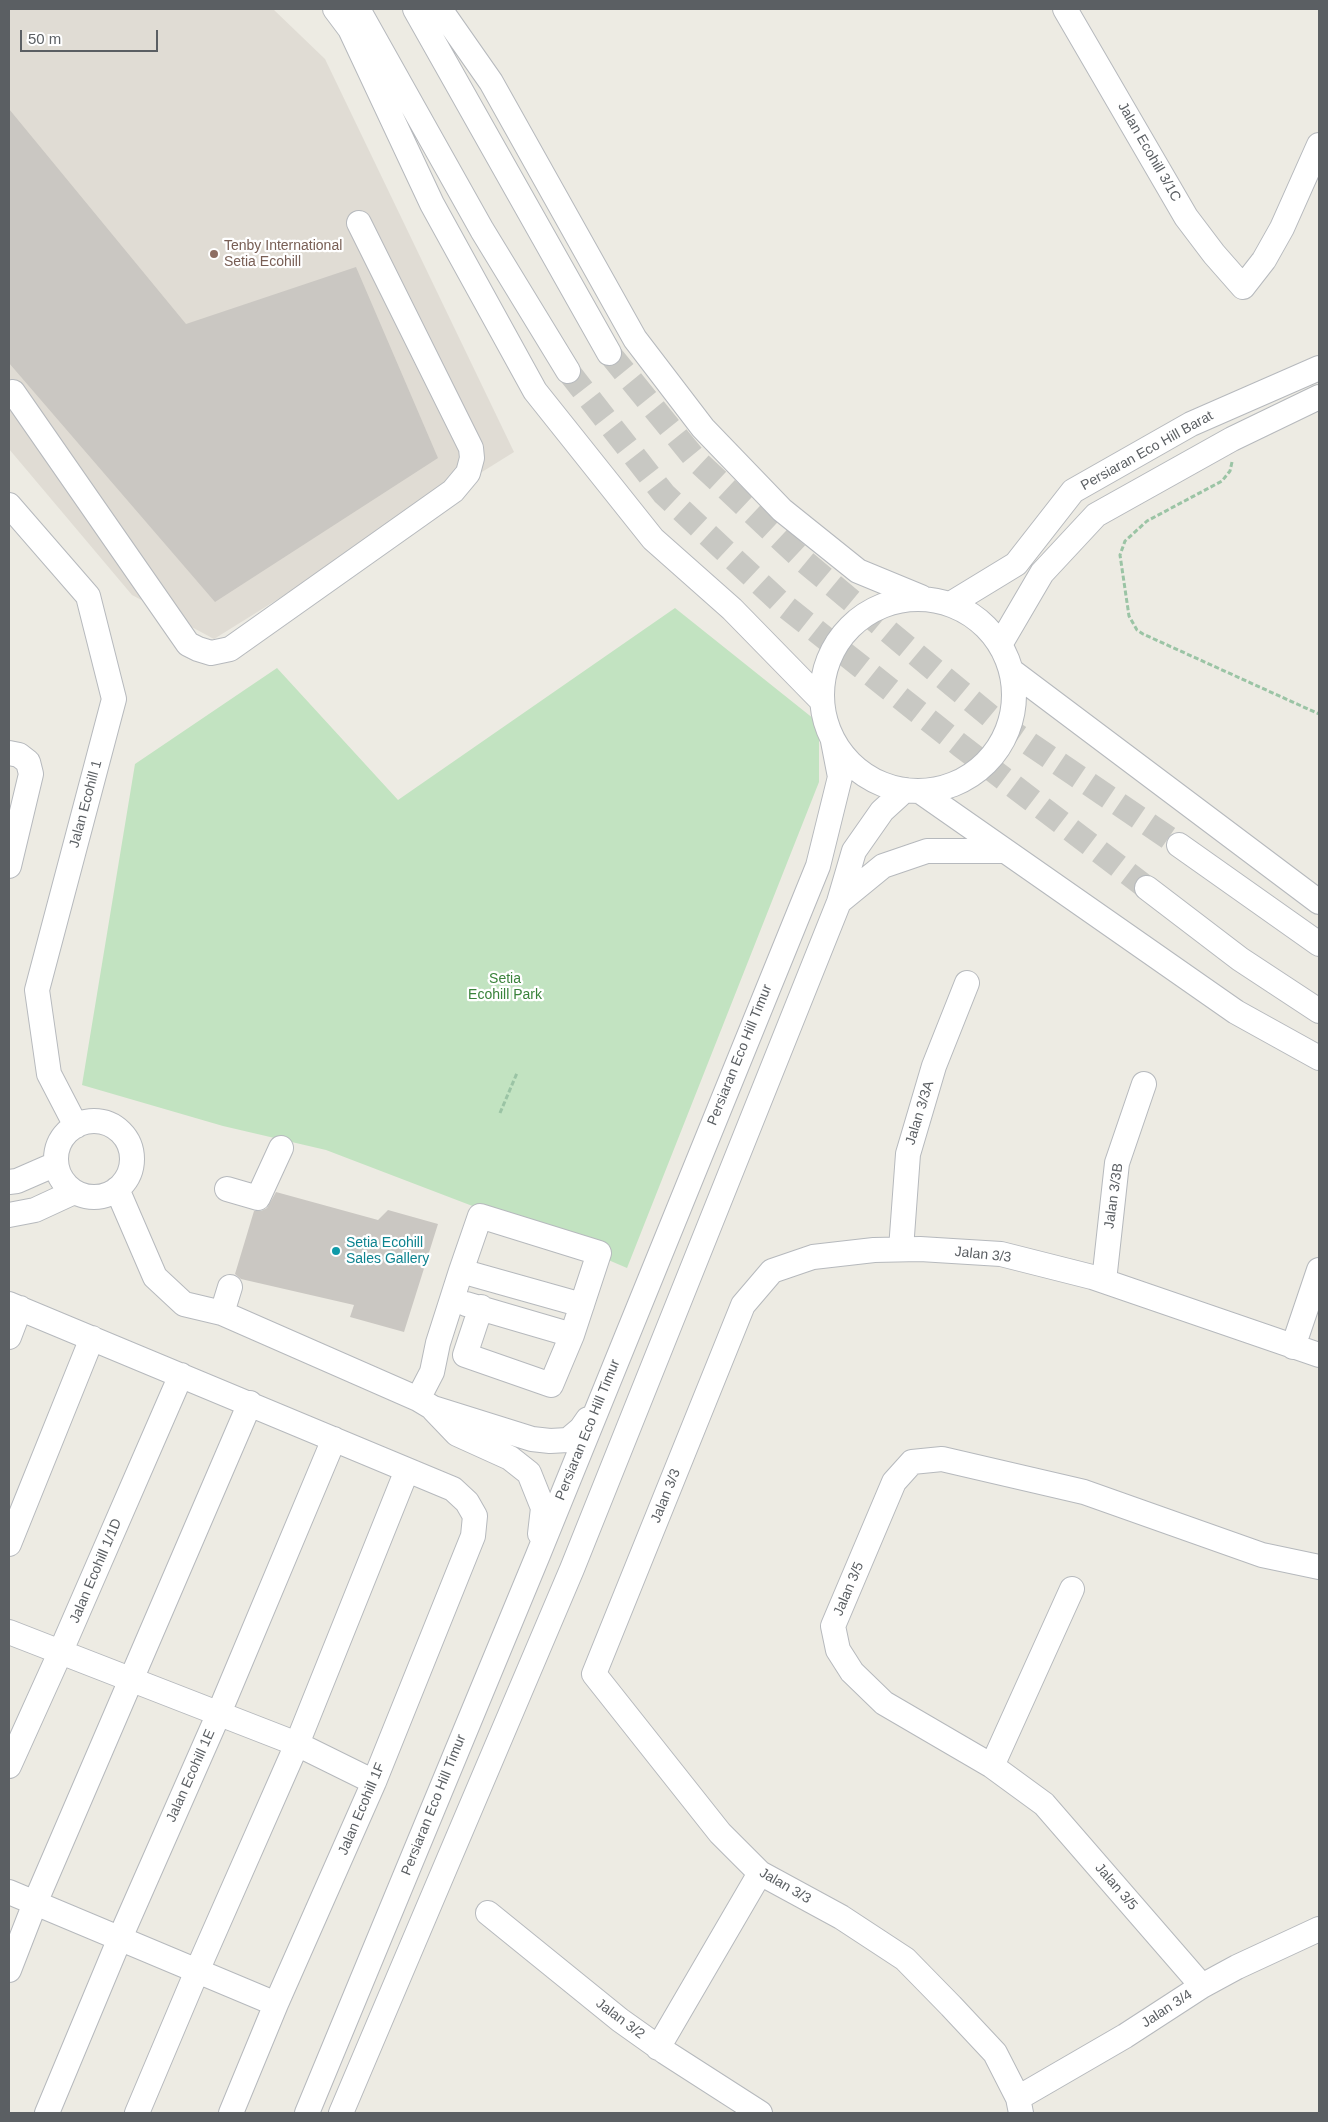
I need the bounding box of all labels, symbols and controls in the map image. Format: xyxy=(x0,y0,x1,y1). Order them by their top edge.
scale bar xyxy=(22,20,160,52)
text: 50 m xyxy=(28,30,61,47)
street label: Jalan Ecohill 3/1C xyxy=(1114,99,1184,205)
place label: Tenby International Setia Ecohill xyxy=(224,238,342,270)
marker: Tenby International Setia Ecohill xyxy=(208,248,220,260)
street label: Persiaran Eco Hill Barat xyxy=(1078,408,1216,494)
street label: Jalan Ecohill 1 xyxy=(66,758,106,850)
park label: Setia Ecohill Park xyxy=(468,971,542,1004)
street label: Persiaran Eco Hill Timur xyxy=(704,982,776,1128)
street label: Jalan 3/3A xyxy=(902,1079,938,1147)
street label: Jalan 3/3B xyxy=(1101,1162,1127,1230)
place label: Setia Ecohill Sales Gallery xyxy=(346,1235,429,1268)
street label: Jalan 3/3 xyxy=(954,1244,1012,1266)
marker: Setia Ecohill Sales Gallery xyxy=(330,1245,342,1257)
street label: Persiaran Eco Hill Timur xyxy=(552,1357,624,1503)
street label: Jalan 3/3 xyxy=(648,1467,684,1525)
street label: Jalan Ecohill 1/1D xyxy=(66,1516,126,1626)
street label: Jalan 3/5 xyxy=(830,1560,868,1618)
street label: Jalan Ecohill 1E xyxy=(163,1727,219,1825)
street label: Persiaran Eco Hill Timur xyxy=(398,1732,470,1878)
street label: Jalan Ecohill 1F xyxy=(335,1760,389,1858)
street label: Jalan 3/5 xyxy=(1091,1860,1141,1914)
street label: Jalan 3/3 xyxy=(756,1865,814,1907)
street label: Jalan 3/4 xyxy=(1139,1986,1195,2032)
street label: Jalan 3/2 xyxy=(592,1995,648,2043)

